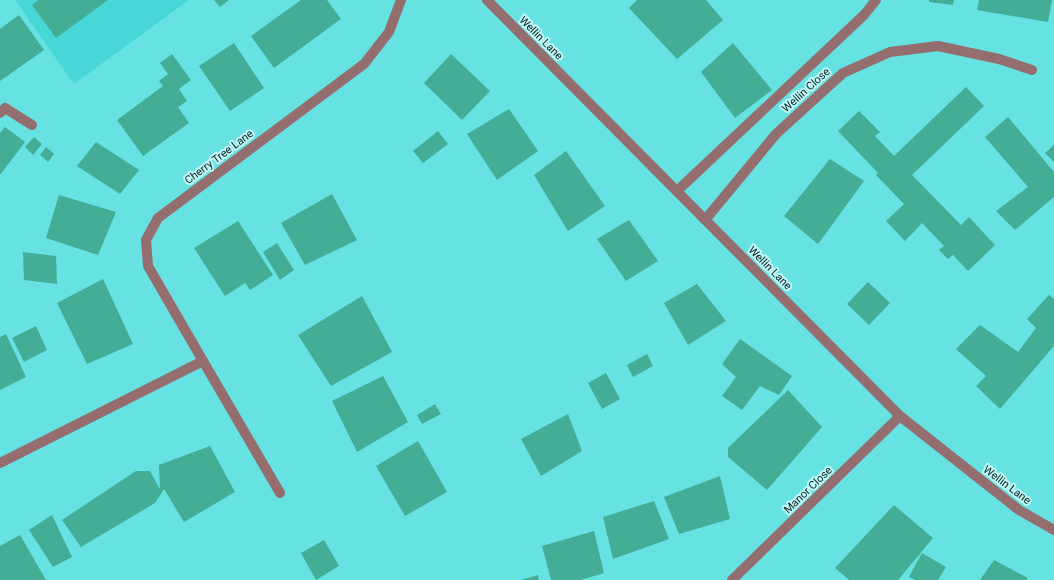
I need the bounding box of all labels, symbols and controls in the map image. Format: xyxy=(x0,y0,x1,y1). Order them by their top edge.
street label: Wellin Lane xyxy=(517,14,566,63)
street label: Wellin Close xyxy=(779,65,833,115)
street label: Cherry Tree Lane xyxy=(182,127,256,187)
street label: Wellin Lane xyxy=(746,244,795,293)
street label: Wellin Lane xyxy=(981,463,1033,507)
street label: Manor Close xyxy=(781,464,835,516)

